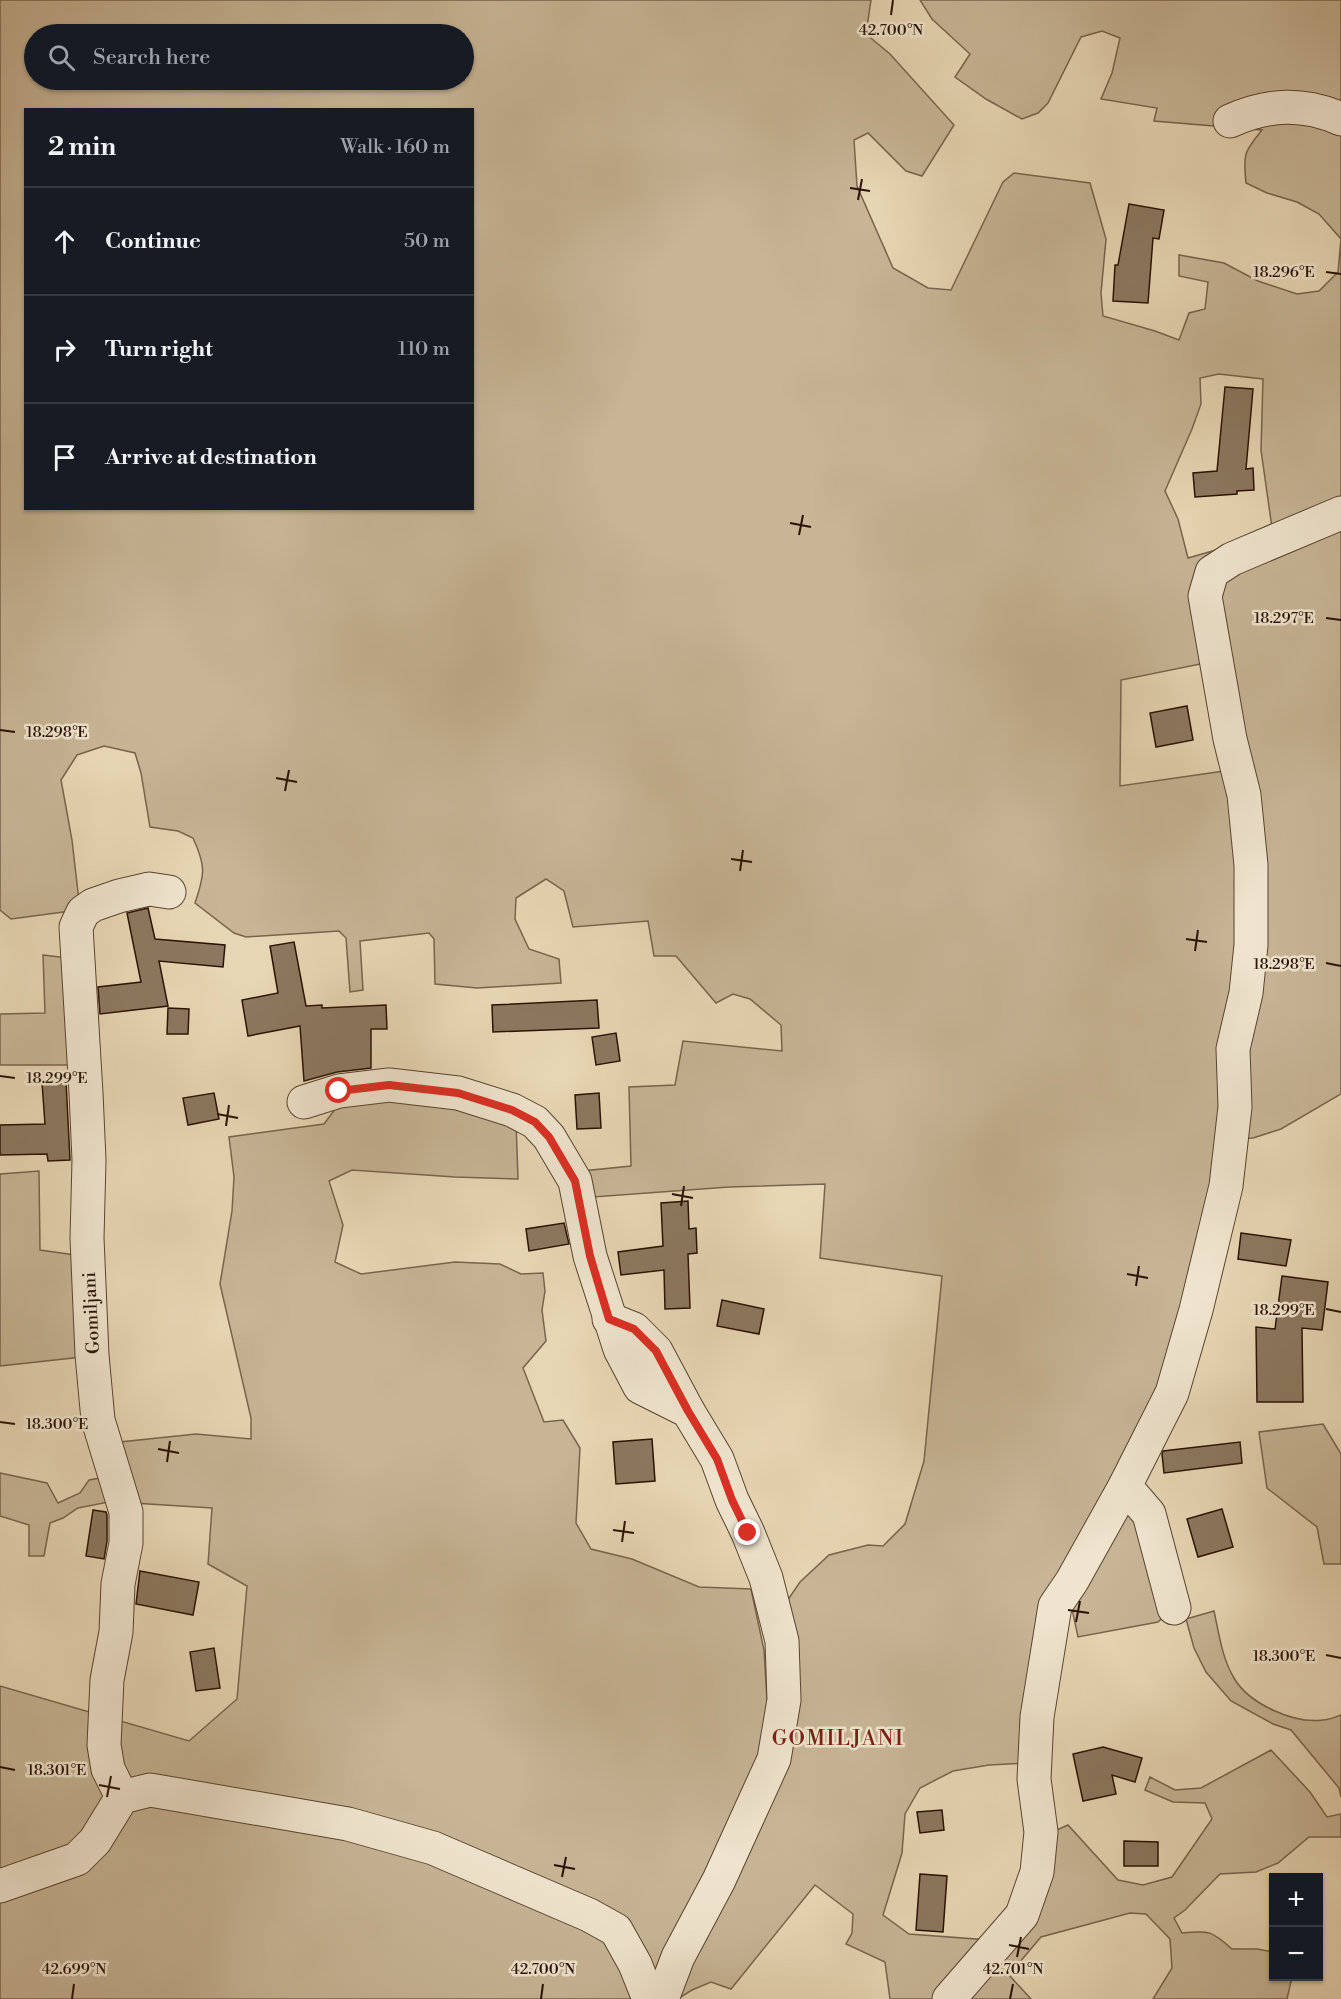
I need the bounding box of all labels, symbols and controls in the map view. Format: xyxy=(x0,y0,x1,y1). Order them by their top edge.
text: 42.700°N xyxy=(859,21,923,40)
search box xyxy=(24,24,474,90)
icon: search xyxy=(45,41,78,74)
text: Search here xyxy=(93,44,210,71)
text: 2 min xyxy=(48,131,116,163)
text: Walk · 160 m xyxy=(340,135,450,160)
icon: ahead xyxy=(48,225,81,258)
text: Continue xyxy=(105,228,201,255)
text: 50 m xyxy=(404,229,450,254)
text: 18.296°E xyxy=(1253,263,1315,282)
icon: right xyxy=(48,333,81,366)
text: Turn right xyxy=(105,336,213,363)
text: 110 m xyxy=(398,337,450,362)
icon: arrive xyxy=(48,441,81,474)
text: Arrive at destination xyxy=(105,444,317,471)
text: 18.297°E xyxy=(1254,609,1314,628)
text: 18.298°E xyxy=(26,723,88,742)
text: 18.298°E xyxy=(1253,955,1315,974)
text: 18.299°E xyxy=(26,1069,88,1088)
route start xyxy=(325,1077,351,1103)
street label: Gomiljani xyxy=(78,1271,105,1355)
text: 18.299°E xyxy=(1253,1301,1315,1320)
text: 18.300°E xyxy=(26,1415,88,1434)
route end xyxy=(734,1519,760,1545)
text: 18.300°E xyxy=(1253,1647,1315,1666)
district label: GOMILJANI xyxy=(772,1726,904,1752)
text: 18.301°E xyxy=(28,1761,86,1780)
map controls xyxy=(1269,1873,1323,1981)
button: + xyxy=(1269,1873,1323,1927)
button: − xyxy=(1269,1927,1323,1981)
text: 42.699°N xyxy=(42,1960,106,1979)
text: 42.700°N xyxy=(511,1960,575,1979)
text: 42.701°N xyxy=(983,1960,1043,1979)

